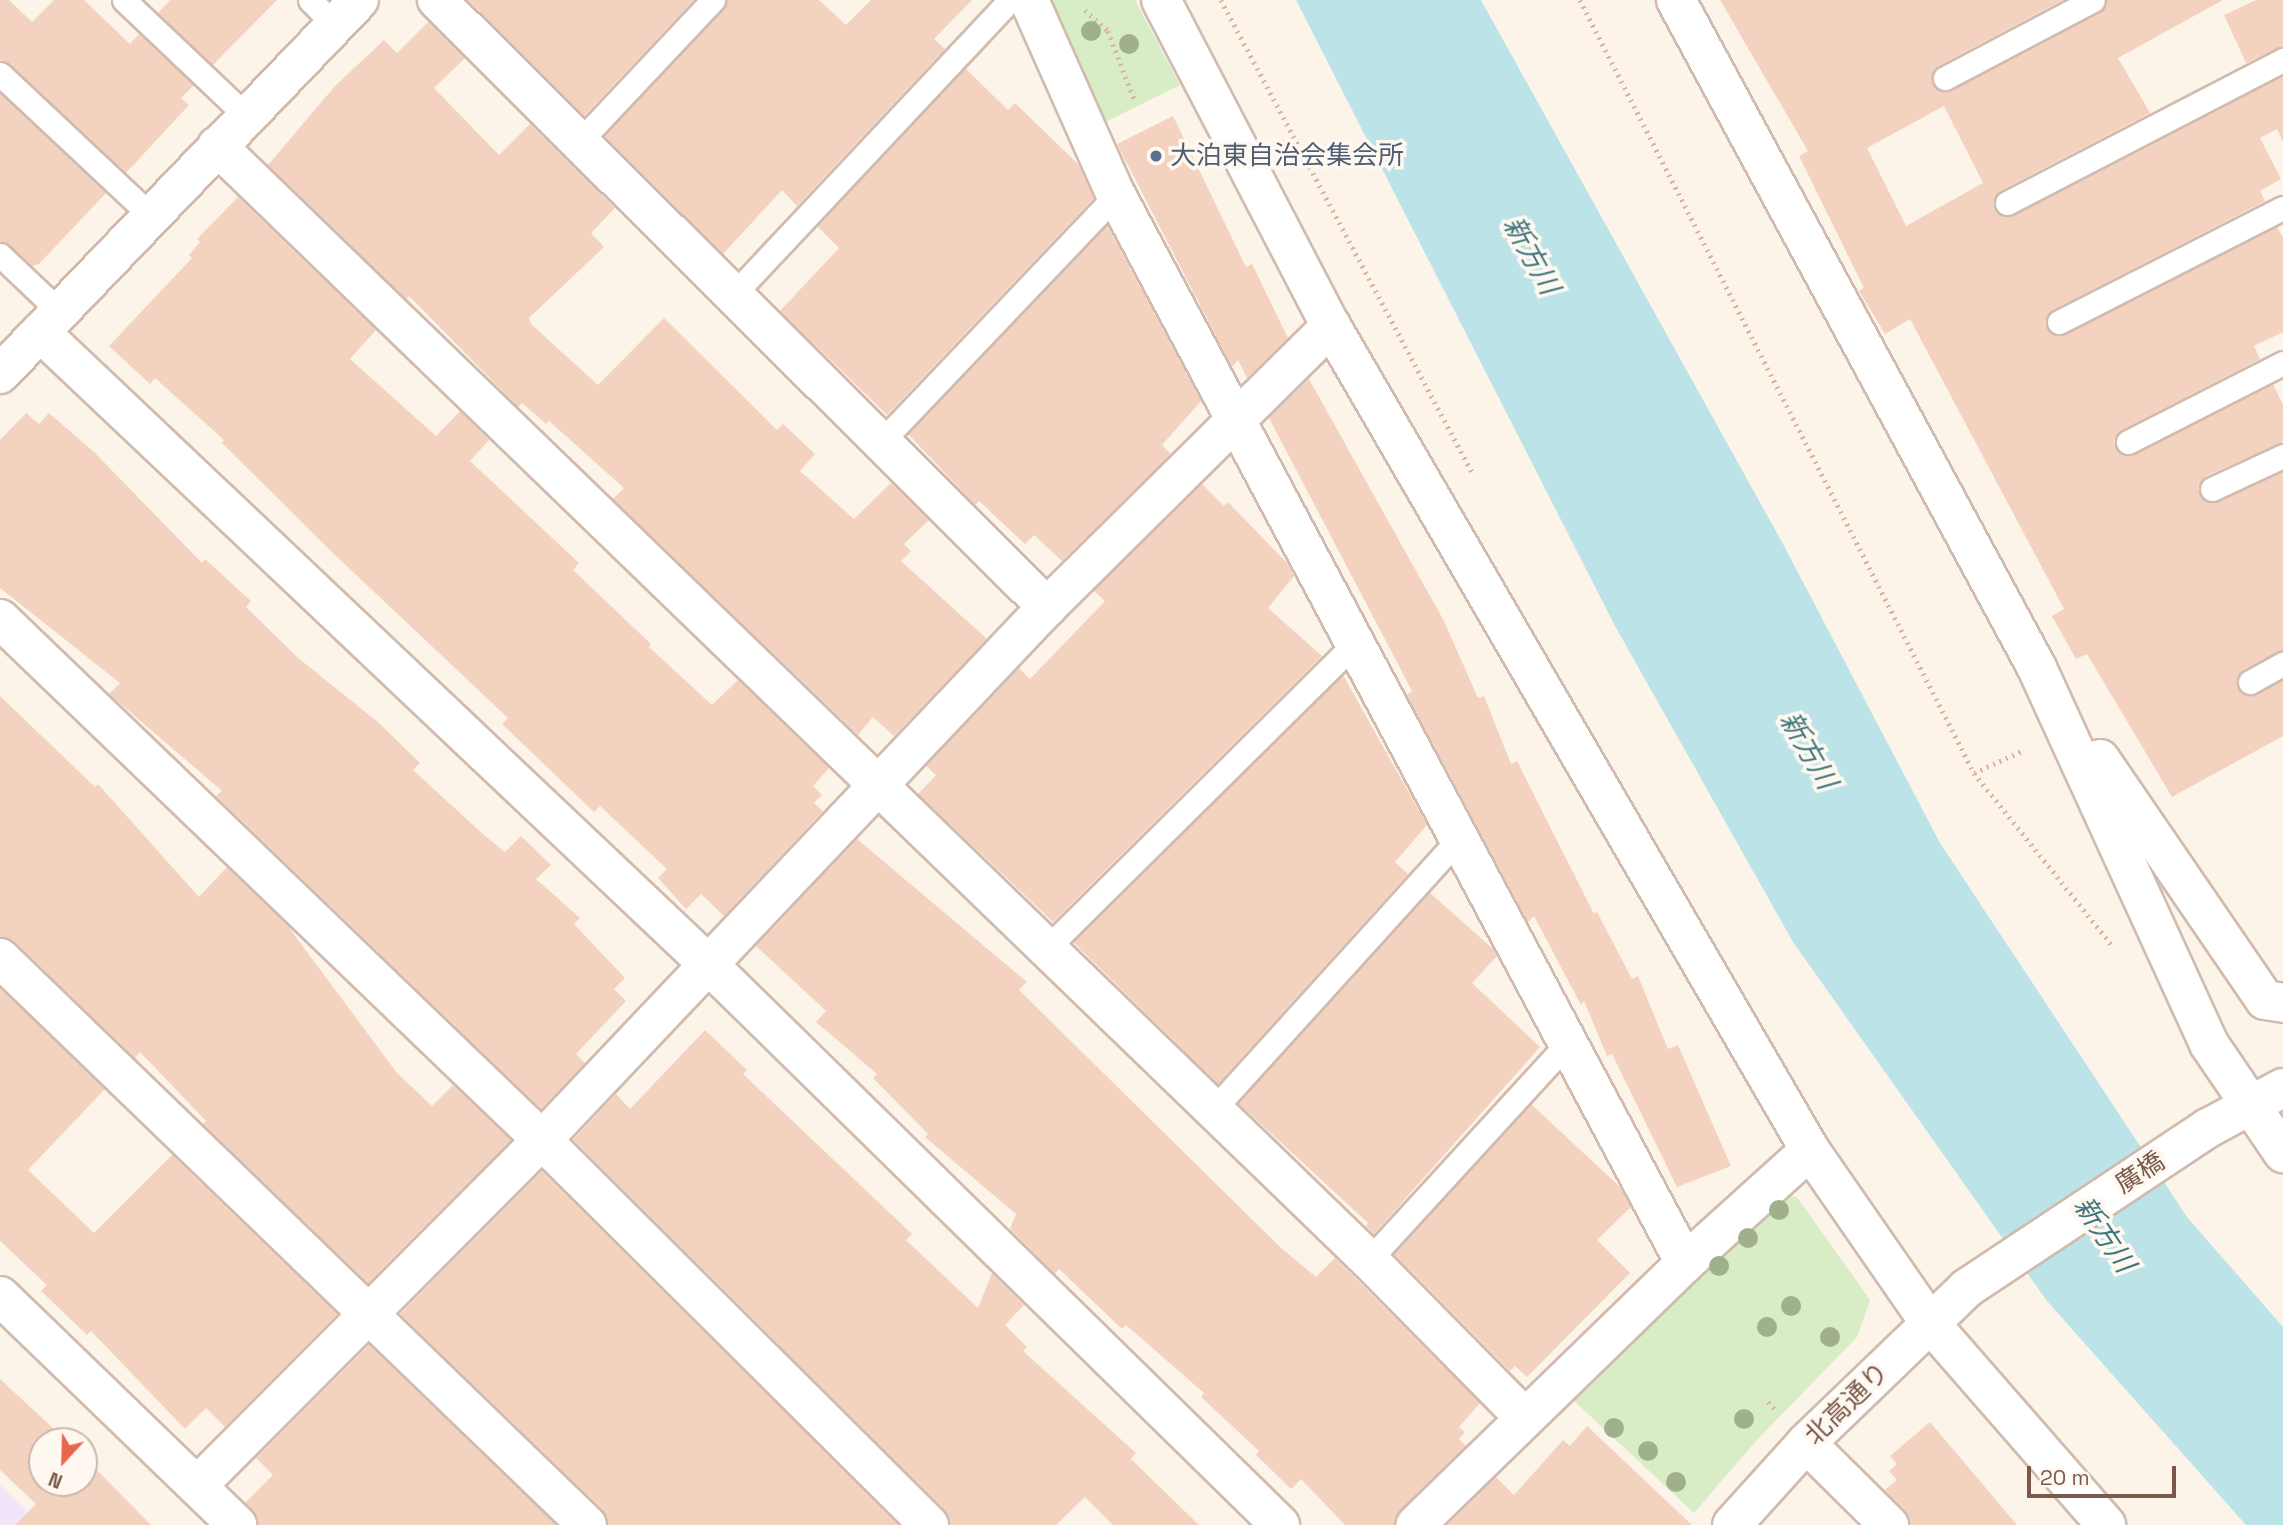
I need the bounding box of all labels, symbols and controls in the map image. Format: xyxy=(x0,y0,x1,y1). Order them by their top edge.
place label: 大泊東自治会集会所 xyxy=(1170,140,1404,172)
marker: 大泊東自治会集会所 xyxy=(1148,148,1164,164)
water label: 新方川 xyxy=(1497,210,1567,300)
water label: 新方川 xyxy=(1773,705,1845,795)
street label: 廣橋 xyxy=(2110,1146,2170,1200)
water label: 新方川 xyxy=(2068,1190,2142,1278)
street label: 北高通り xyxy=(1799,1357,1895,1451)
north arrow xyxy=(28,1427,98,1497)
scale bar xyxy=(2031,1452,2180,1496)
text: 20 m xyxy=(2040,1464,2090,1491)
text: N xyxy=(45,1466,66,1494)

